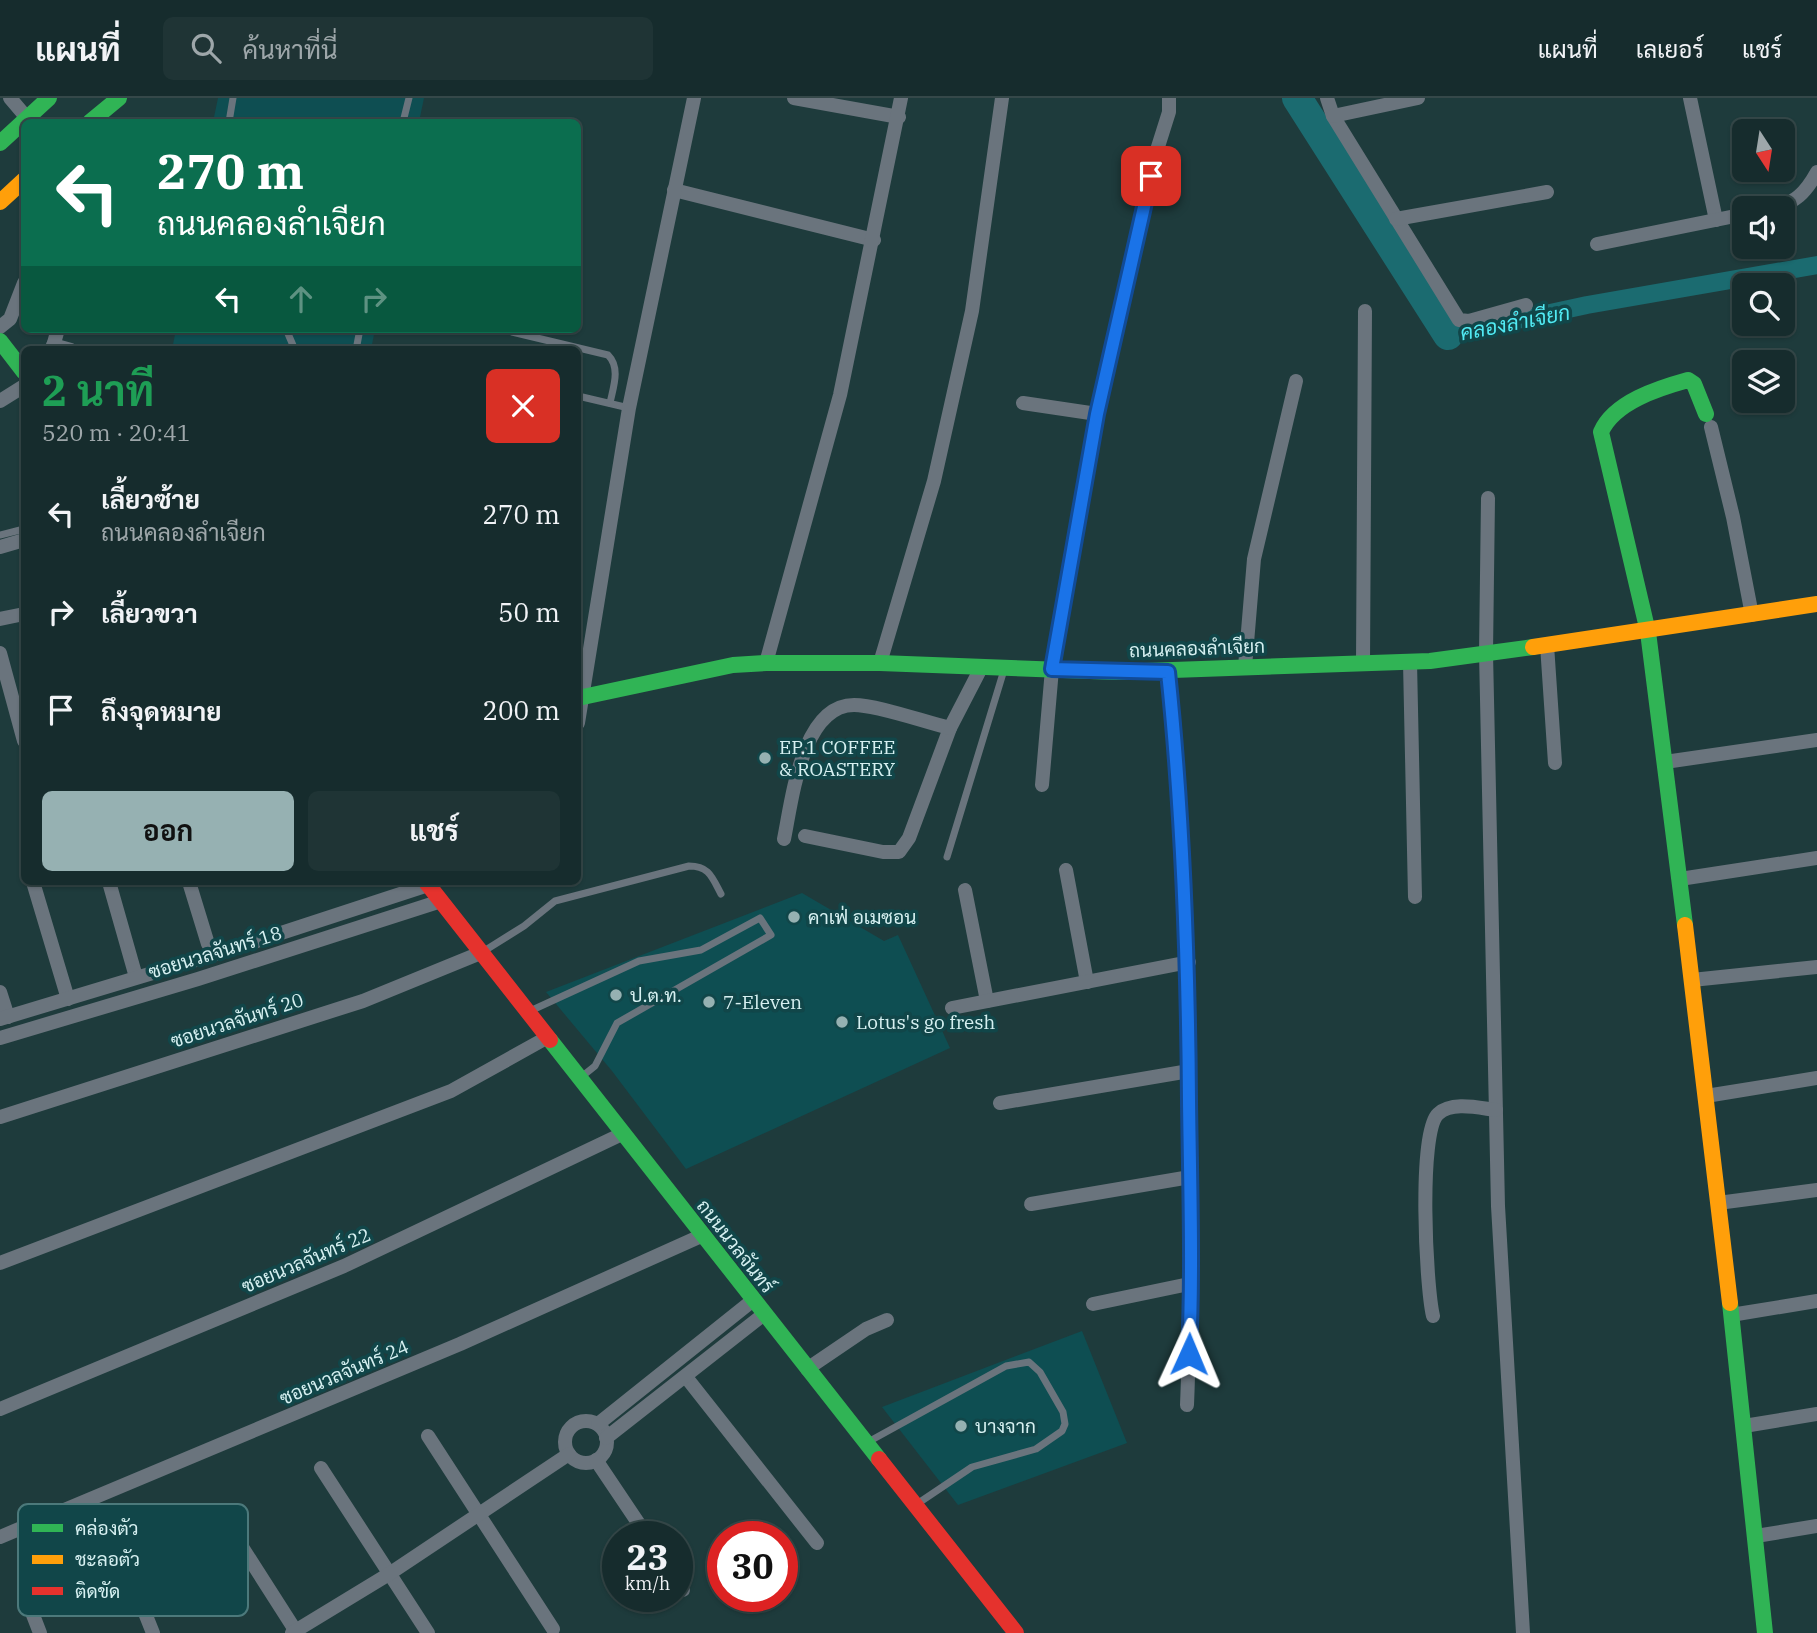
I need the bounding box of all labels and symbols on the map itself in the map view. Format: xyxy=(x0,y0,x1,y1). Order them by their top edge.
north arrow xyxy=(1732,119,1796,182)
pin xyxy=(1121,146,1181,206)
water label: คลองลำเจียก xyxy=(1458,298,1572,346)
street label: ถนนคลองลำเจียก xyxy=(1129,634,1265,662)
place label: EP.1 COFFEE & ROASTERY xyxy=(779,735,895,781)
marker: EP.1 COFFEE & ROASTERY xyxy=(757,750,773,766)
place label: คาเฟ่ อเมซอน xyxy=(808,905,916,929)
marker: คาเฟ่ อเมซอน xyxy=(786,909,802,925)
street label: ซอยนวลจันทร์ 18 xyxy=(145,920,285,984)
place label: ป.ต.ท. xyxy=(630,983,682,1007)
street label: ซอยนวลจันทร์ 20 xyxy=(168,987,306,1053)
marker: ป.ต.ท. xyxy=(608,987,624,1003)
place label: 7-Eleven xyxy=(723,990,802,1014)
marker: 7-Eleven xyxy=(701,994,717,1010)
place label: Lotus's go fresh xyxy=(856,1010,996,1034)
marker: Lotus's go fresh xyxy=(834,1014,850,1030)
street label: ถนนนวลจันทร์ xyxy=(692,1194,780,1298)
street label: ซอยนวลจันทร์ 22 xyxy=(238,1222,374,1298)
position arrow xyxy=(1152,1317,1226,1391)
street label: ซอยนวลจันทร์ 24 xyxy=(276,1334,412,1410)
place label: บางจาก xyxy=(975,1414,1036,1438)
marker: บางจาก xyxy=(953,1418,969,1434)
legend xyxy=(18,1504,248,1616)
text: คล่องตัว xyxy=(75,1516,139,1540)
speed limit sign: 30 xyxy=(707,1521,798,1612)
text: ชะลอตัว xyxy=(75,1547,140,1571)
text: ติดขัด xyxy=(75,1579,120,1603)

